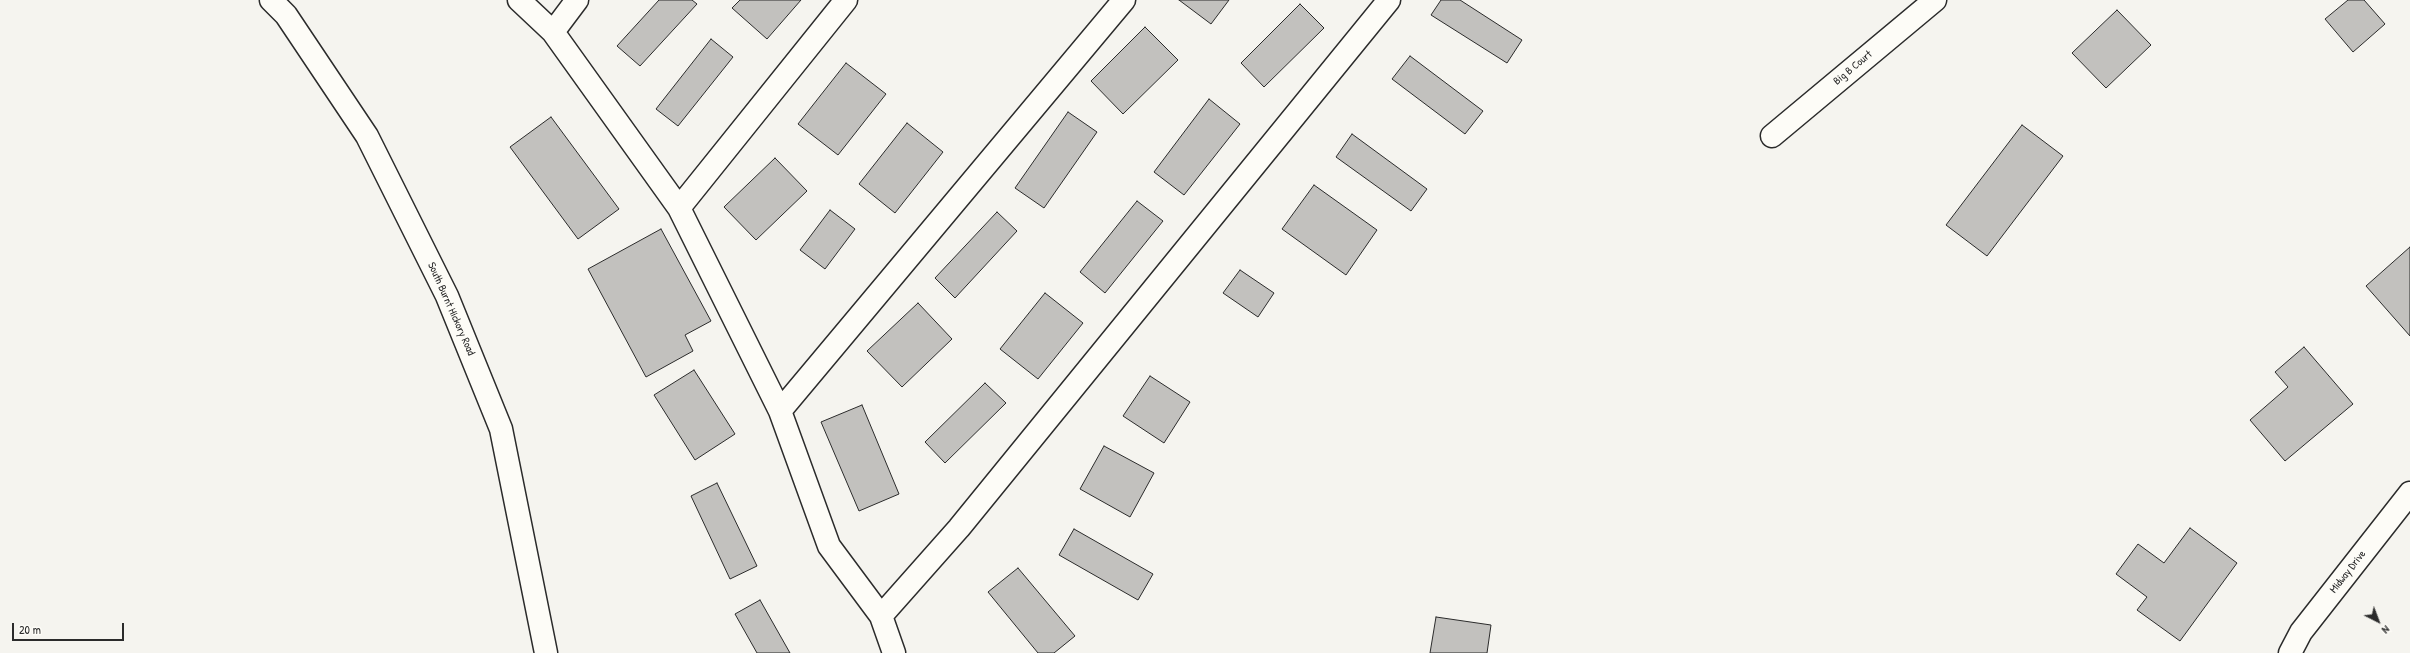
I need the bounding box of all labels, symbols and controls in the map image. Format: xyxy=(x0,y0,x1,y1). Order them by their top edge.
street label: Big B Court xyxy=(1831,48,1875,88)
street label: South Burnt Hickory Road xyxy=(425,260,477,358)
street label: Midway Drive xyxy=(2327,548,2369,596)
north arrow xyxy=(2358,601,2398,641)
scale bar xyxy=(14,615,126,641)
text: 20 m xyxy=(19,621,41,638)
text: N xyxy=(2379,623,2393,637)

